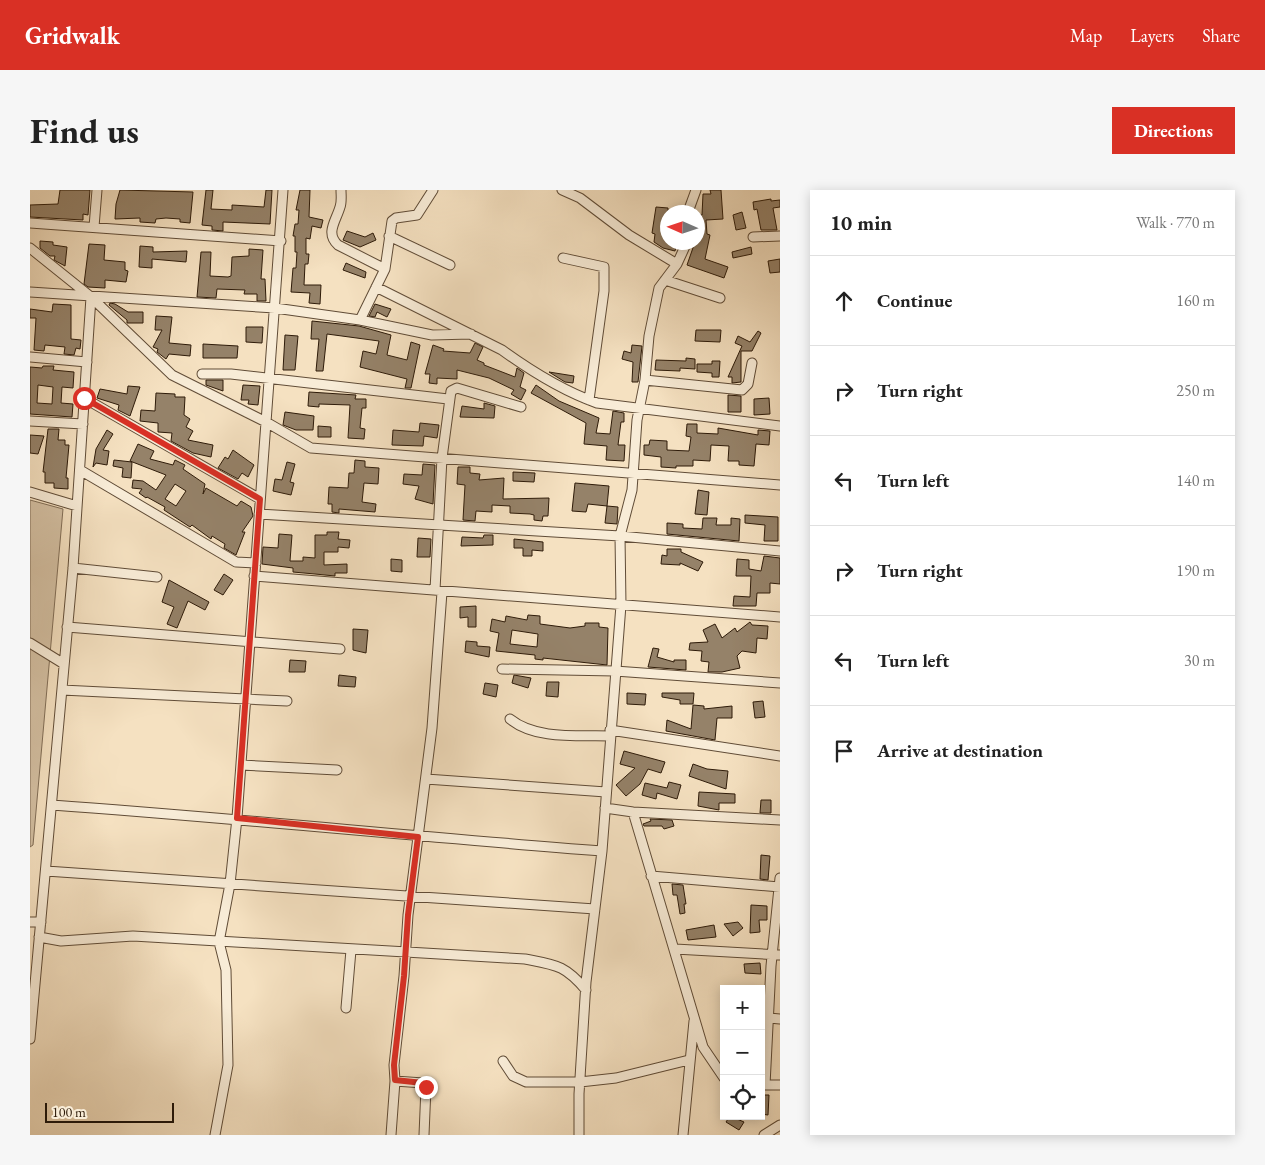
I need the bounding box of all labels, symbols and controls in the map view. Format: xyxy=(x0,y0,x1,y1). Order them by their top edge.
text: Gridwalk xyxy=(25,20,120,51)
text: Map xyxy=(1070,24,1102,47)
text: Layers xyxy=(1130,24,1174,47)
text: Share xyxy=(1202,24,1240,47)
button: Directions xyxy=(1112,107,1235,154)
text: Find us xyxy=(30,108,139,153)
north arrow xyxy=(660,205,705,250)
text: 10 min xyxy=(830,209,892,236)
text: Walk · 770 m xyxy=(1136,212,1215,233)
icon: ahead xyxy=(830,287,858,315)
text: Continue xyxy=(877,288,952,313)
text: 160 m xyxy=(1176,290,1215,311)
icon: right xyxy=(830,377,858,405)
text: Turn right xyxy=(877,378,963,403)
text: 250 m xyxy=(1176,380,1215,401)
route start xyxy=(73,387,96,410)
icon: left xyxy=(830,467,858,495)
text: Turn left xyxy=(877,468,949,493)
text: 140 m xyxy=(1176,470,1215,491)
icon: right xyxy=(830,557,858,585)
text: Turn right xyxy=(877,558,963,583)
text: 190 m xyxy=(1176,560,1215,581)
icon: left xyxy=(830,647,858,675)
text: Turn left xyxy=(877,648,949,673)
text: 30 m xyxy=(1184,650,1215,671)
icon: arrive xyxy=(830,737,858,765)
text: Arrive at destination xyxy=(877,738,1043,763)
map controls xyxy=(720,985,765,1120)
button: + xyxy=(720,985,765,1030)
button: − xyxy=(720,1030,765,1075)
button: locate xyxy=(720,1075,765,1120)
route end xyxy=(415,1076,438,1099)
scale bar xyxy=(45,1100,174,1123)
text: 100 m xyxy=(52,1103,86,1121)

